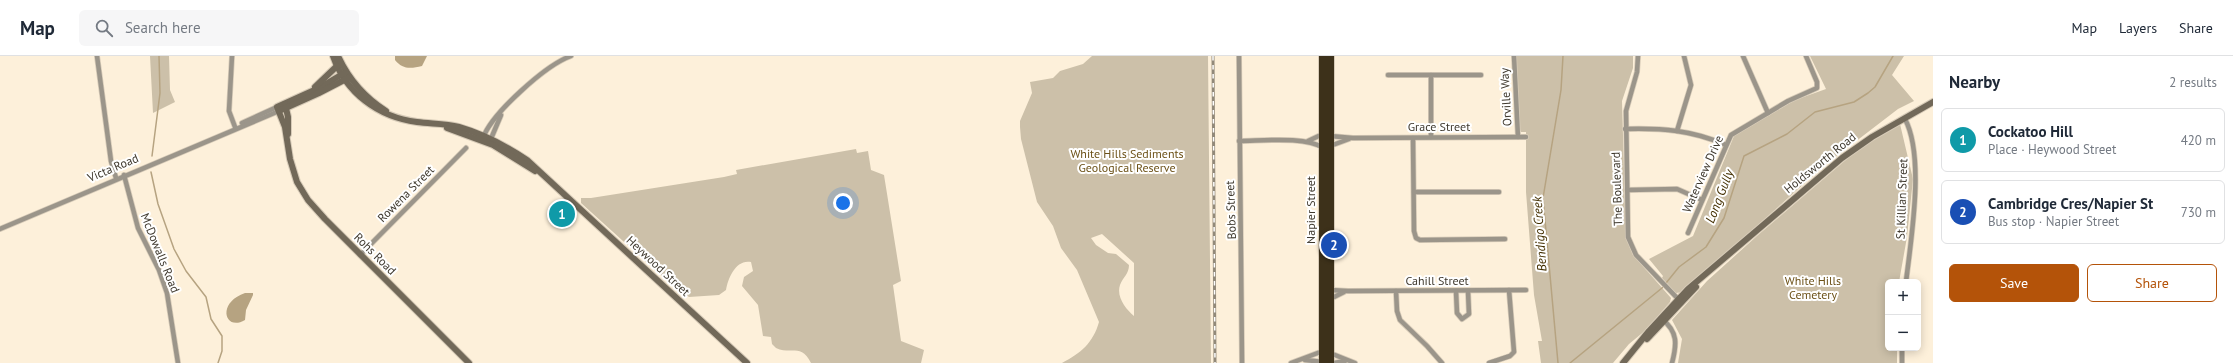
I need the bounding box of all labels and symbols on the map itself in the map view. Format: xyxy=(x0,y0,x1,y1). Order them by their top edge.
street label: Orville Way xyxy=(1496,67,1515,127)
street label: Grace Street xyxy=(1408,119,1470,134)
street label: Holdsworth Road xyxy=(1781,129,1859,196)
street label: Waterview Drive xyxy=(1679,133,1726,215)
park label: White Hills Sediments Geological Reserve xyxy=(1070,146,1184,175)
street label: Victa Road xyxy=(84,150,141,185)
street label: The Boulevard xyxy=(1608,152,1625,226)
street label: St Killian Street xyxy=(1893,158,1910,240)
street label: Rowena Street xyxy=(374,162,437,225)
water label: Long Gully xyxy=(1701,166,1738,225)
street label: Napier Street xyxy=(1303,176,1318,244)
street label: Bobs Street xyxy=(1222,180,1239,240)
your location xyxy=(833,193,853,213)
water label: Bendigo Creek xyxy=(1528,195,1551,272)
pin: 1 xyxy=(549,199,575,229)
street label: McDowalls Road xyxy=(138,211,183,295)
street label: Rohs Road xyxy=(351,230,399,278)
pin: 2 xyxy=(1321,230,1347,260)
street label: Heywood Street xyxy=(623,232,693,299)
street label: Cahill Street xyxy=(1405,273,1469,288)
park label: White Hills Cemetery xyxy=(1785,273,1841,302)

